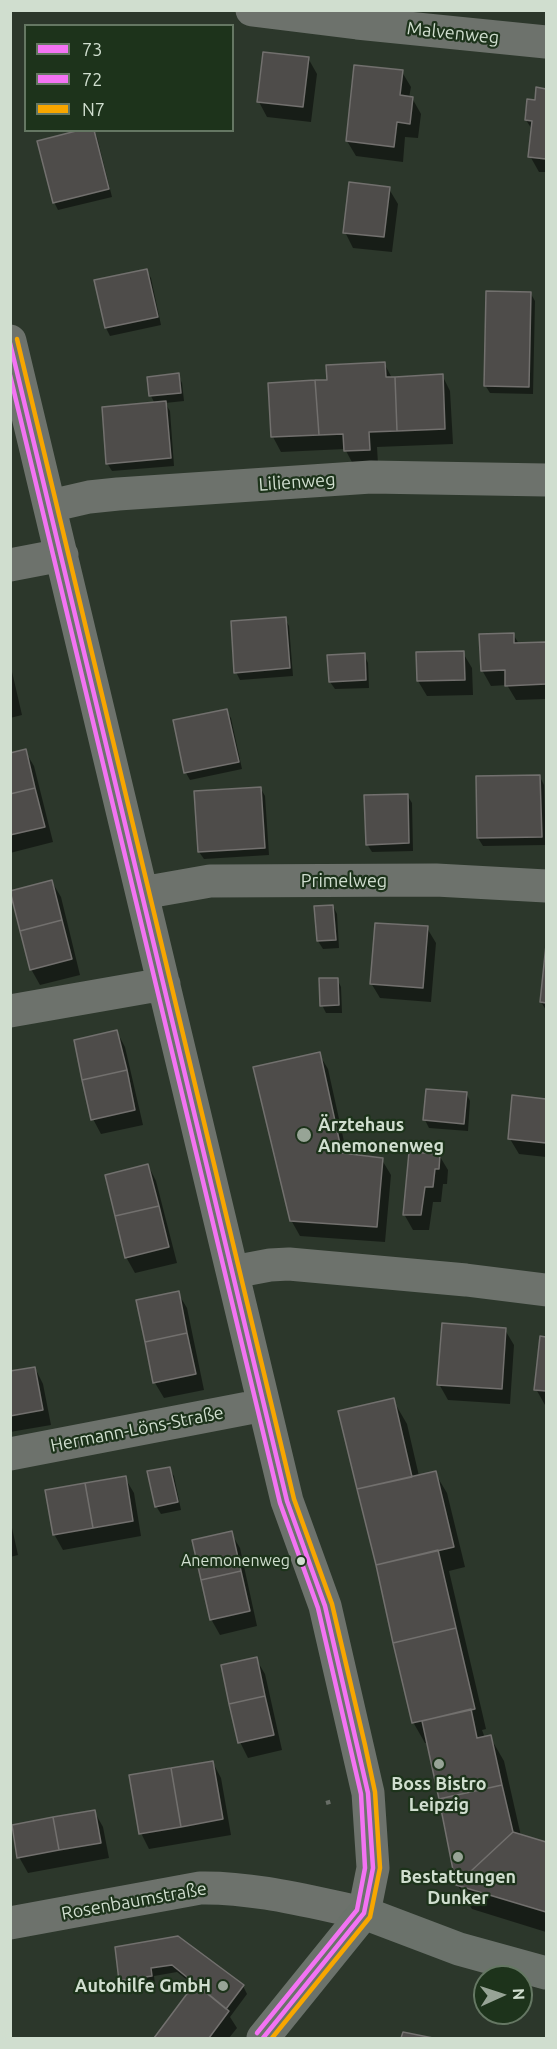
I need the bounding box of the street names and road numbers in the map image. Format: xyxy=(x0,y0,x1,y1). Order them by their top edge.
street label: Malvenweg xyxy=(406,17,500,49)
street label: Lilienweg xyxy=(258,469,336,495)
street label: Primelweg xyxy=(301,870,387,892)
street label: Hermann-Löns-Straße xyxy=(48,1402,226,1456)
street label: Rosenbaumstraße xyxy=(60,1878,208,1924)

